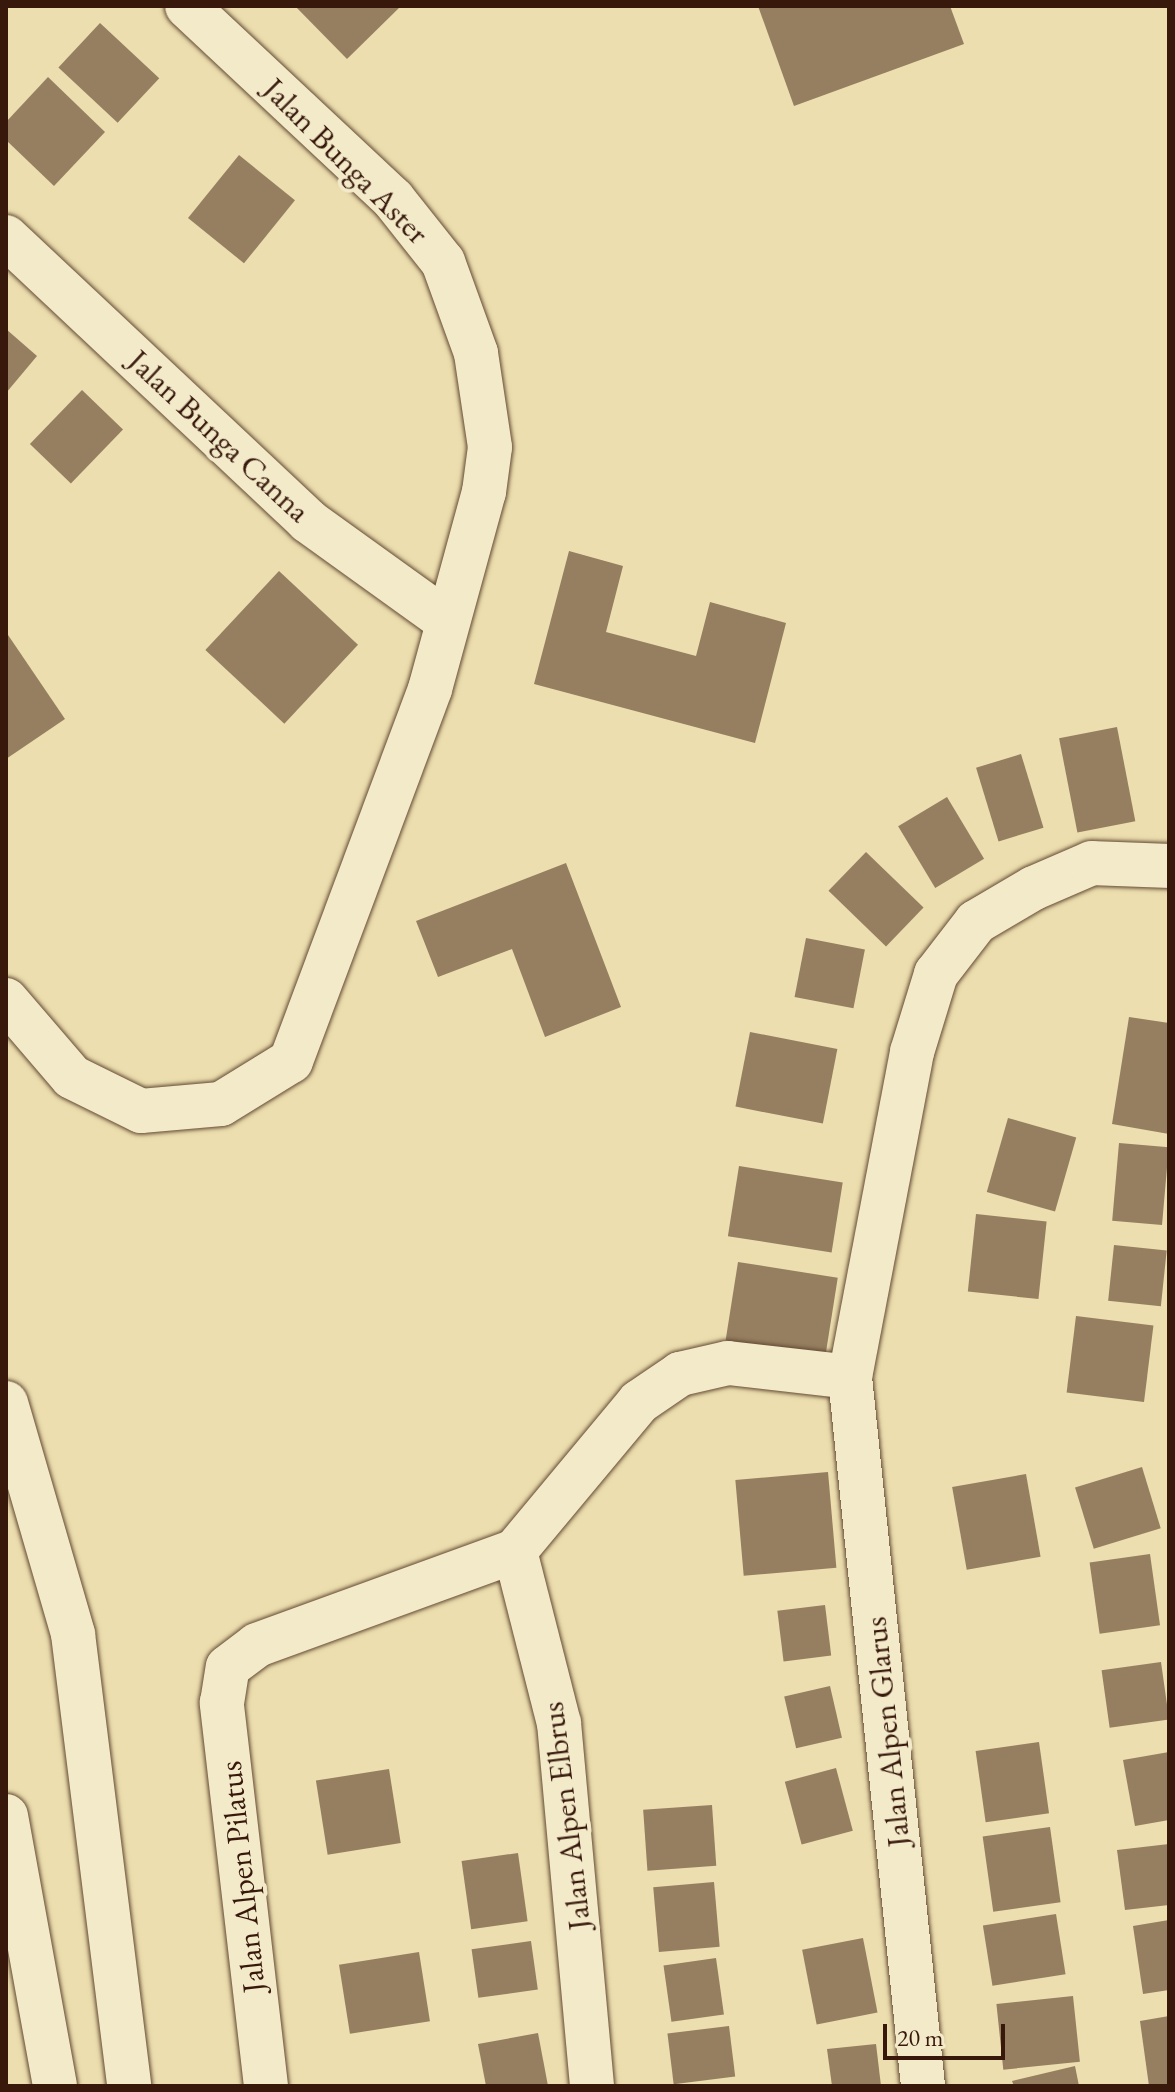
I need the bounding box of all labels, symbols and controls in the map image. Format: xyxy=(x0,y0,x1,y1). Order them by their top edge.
street label: Jalan Bunga Aster xyxy=(255,70,437,252)
street label: Jalan Bunga Canna xyxy=(120,342,318,530)
street label: Jalan Alpen Glarus xyxy=(856,1615,918,1849)
street label: Jalan Alpen Elbrus xyxy=(533,1700,599,1932)
street label: Jalan Alpen Pilatus xyxy=(211,1759,273,1995)
scale bar xyxy=(887,2008,1009,2058)
text: 20 m xyxy=(897,2022,944,2053)

